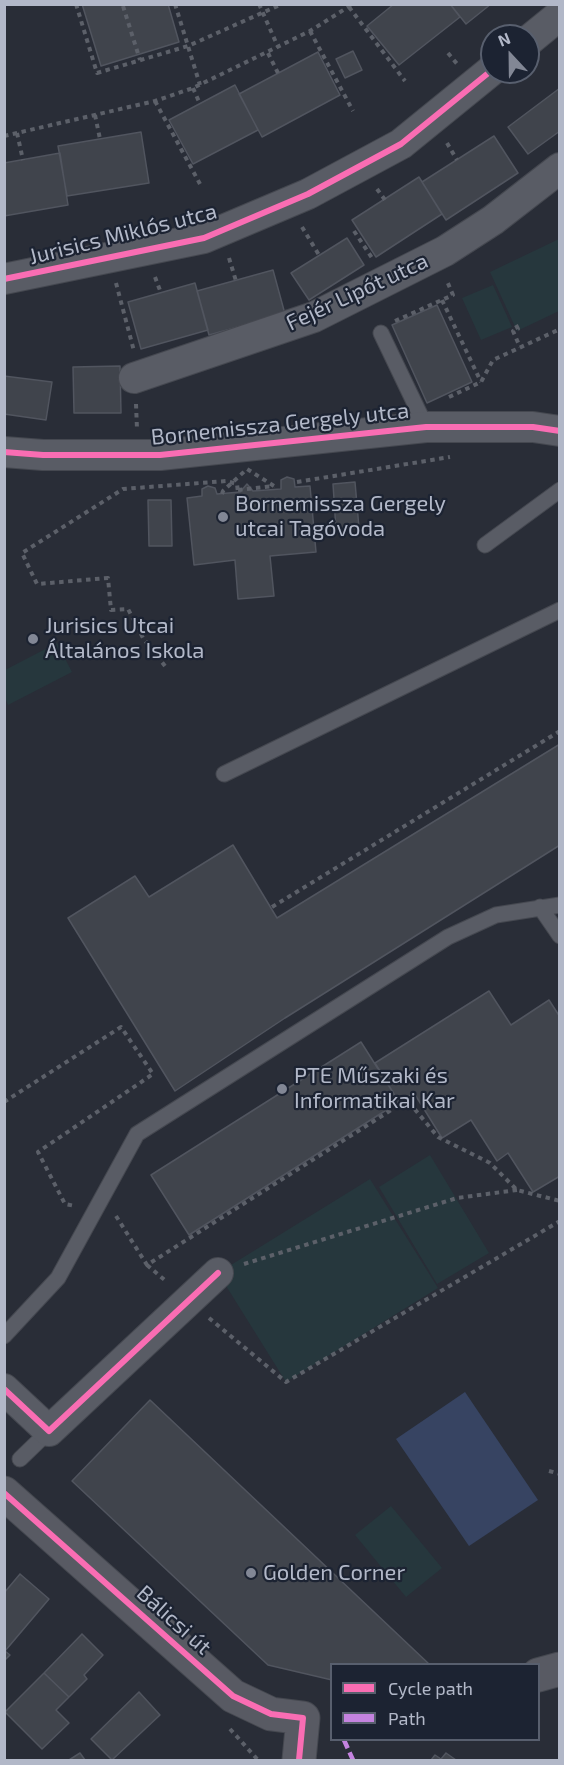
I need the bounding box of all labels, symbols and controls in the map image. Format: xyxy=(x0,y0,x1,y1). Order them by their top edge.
north arrow xyxy=(480,24,540,84)
text: N xyxy=(495,28,513,50)
street label: Jurisics Miklós utca xyxy=(26,198,220,270)
street label: Fejér Lipót utca xyxy=(282,248,432,336)
street label: Bornemissza Gergely utca xyxy=(150,397,410,451)
place label: Bornemissza Gergely utcai Tagóvoda xyxy=(235,491,446,542)
marker: Bornemissza Gergely utcai Tagóvoda xyxy=(216,510,230,524)
place label: Jurisics Utcai Általános Iskola xyxy=(45,613,204,664)
marker: Jurisics Utcai Általános Iskola xyxy=(26,632,40,646)
place label: PTE Műszaki és Informatikai Kar xyxy=(294,1063,455,1114)
marker: PTE Műszaki és Informatikai Kar xyxy=(275,1082,289,1096)
place label: Golden Corner xyxy=(263,1560,405,1586)
marker: Golden Corner xyxy=(244,1566,258,1580)
street label: Bálicsi út xyxy=(131,1580,217,1660)
legend xyxy=(330,1663,540,1741)
text: Cycle path xyxy=(388,1677,473,1699)
text: Path xyxy=(388,1707,426,1729)

